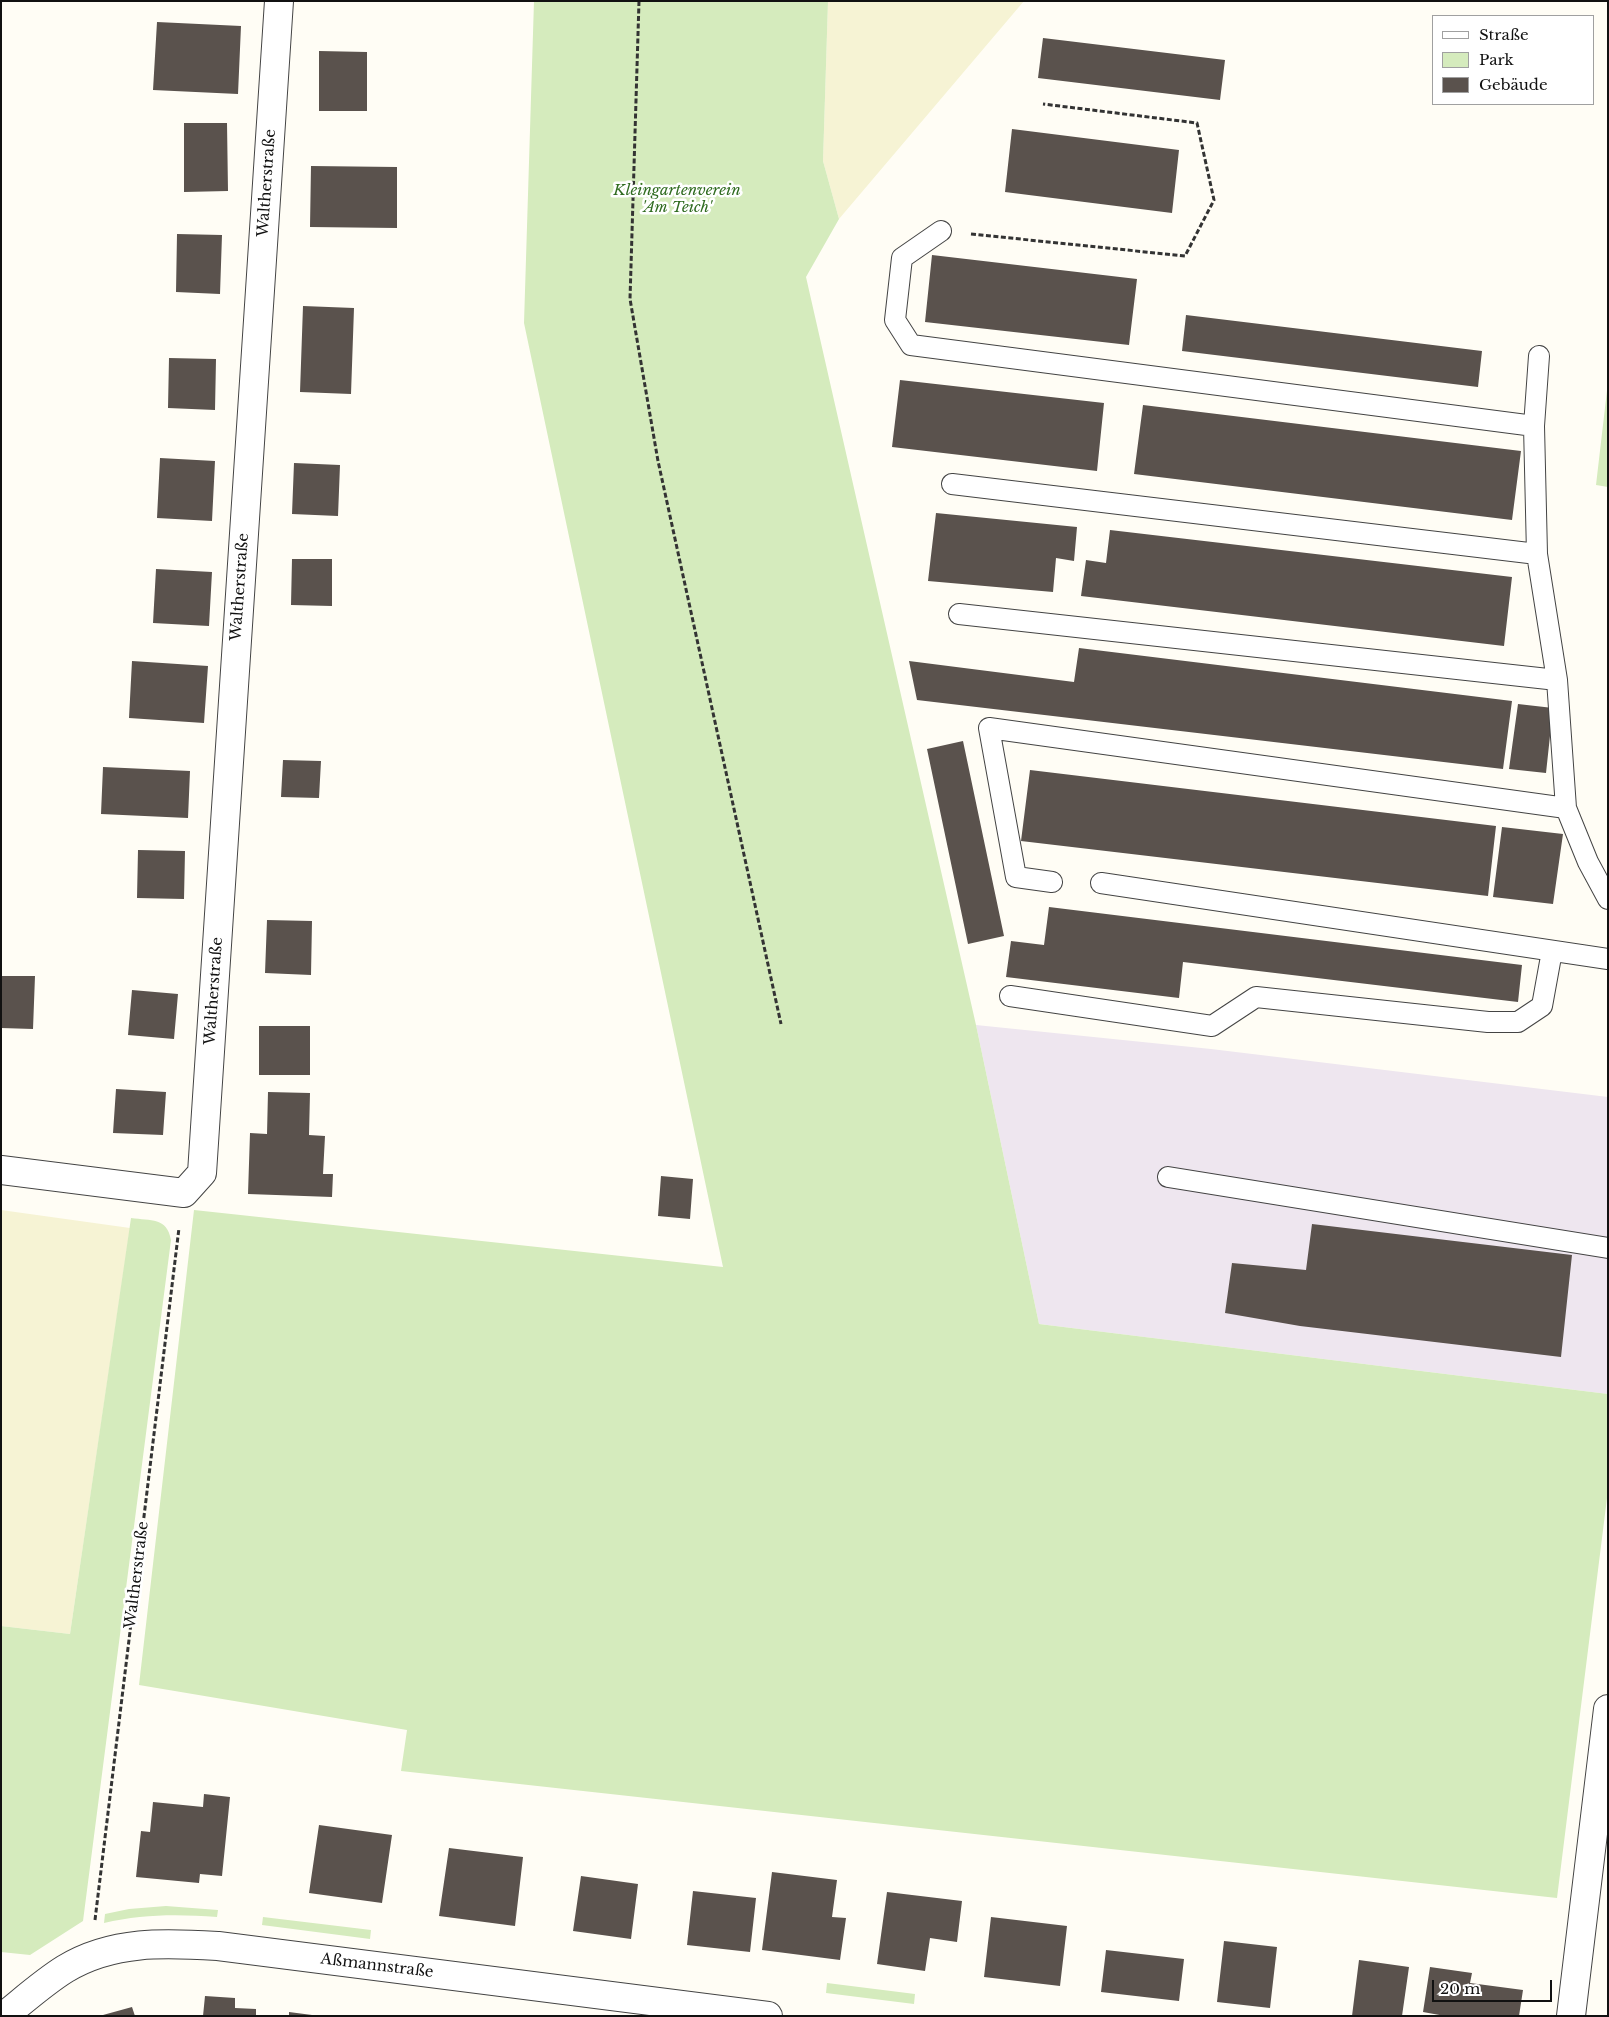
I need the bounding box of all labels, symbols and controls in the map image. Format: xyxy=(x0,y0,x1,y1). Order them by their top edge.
legend xyxy=(1432,15,1594,105)
text: Straße xyxy=(1479,25,1529,44)
text: Park xyxy=(1479,50,1514,69)
text: Gebäude xyxy=(1479,75,1548,94)
street label: Waltherstraße xyxy=(254,128,280,238)
park label: Kleingartenverein 'Am Teich' xyxy=(613,182,741,217)
street label: Waltherstraße xyxy=(227,532,253,642)
street label: Waltherstraße xyxy=(201,936,227,1046)
street label: Waltherstraße xyxy=(121,1520,153,1630)
street label: Aßmannstraße xyxy=(319,1950,435,1982)
scale bar xyxy=(1434,1970,1554,2002)
text: 20 m xyxy=(1440,1979,1480,1998)

